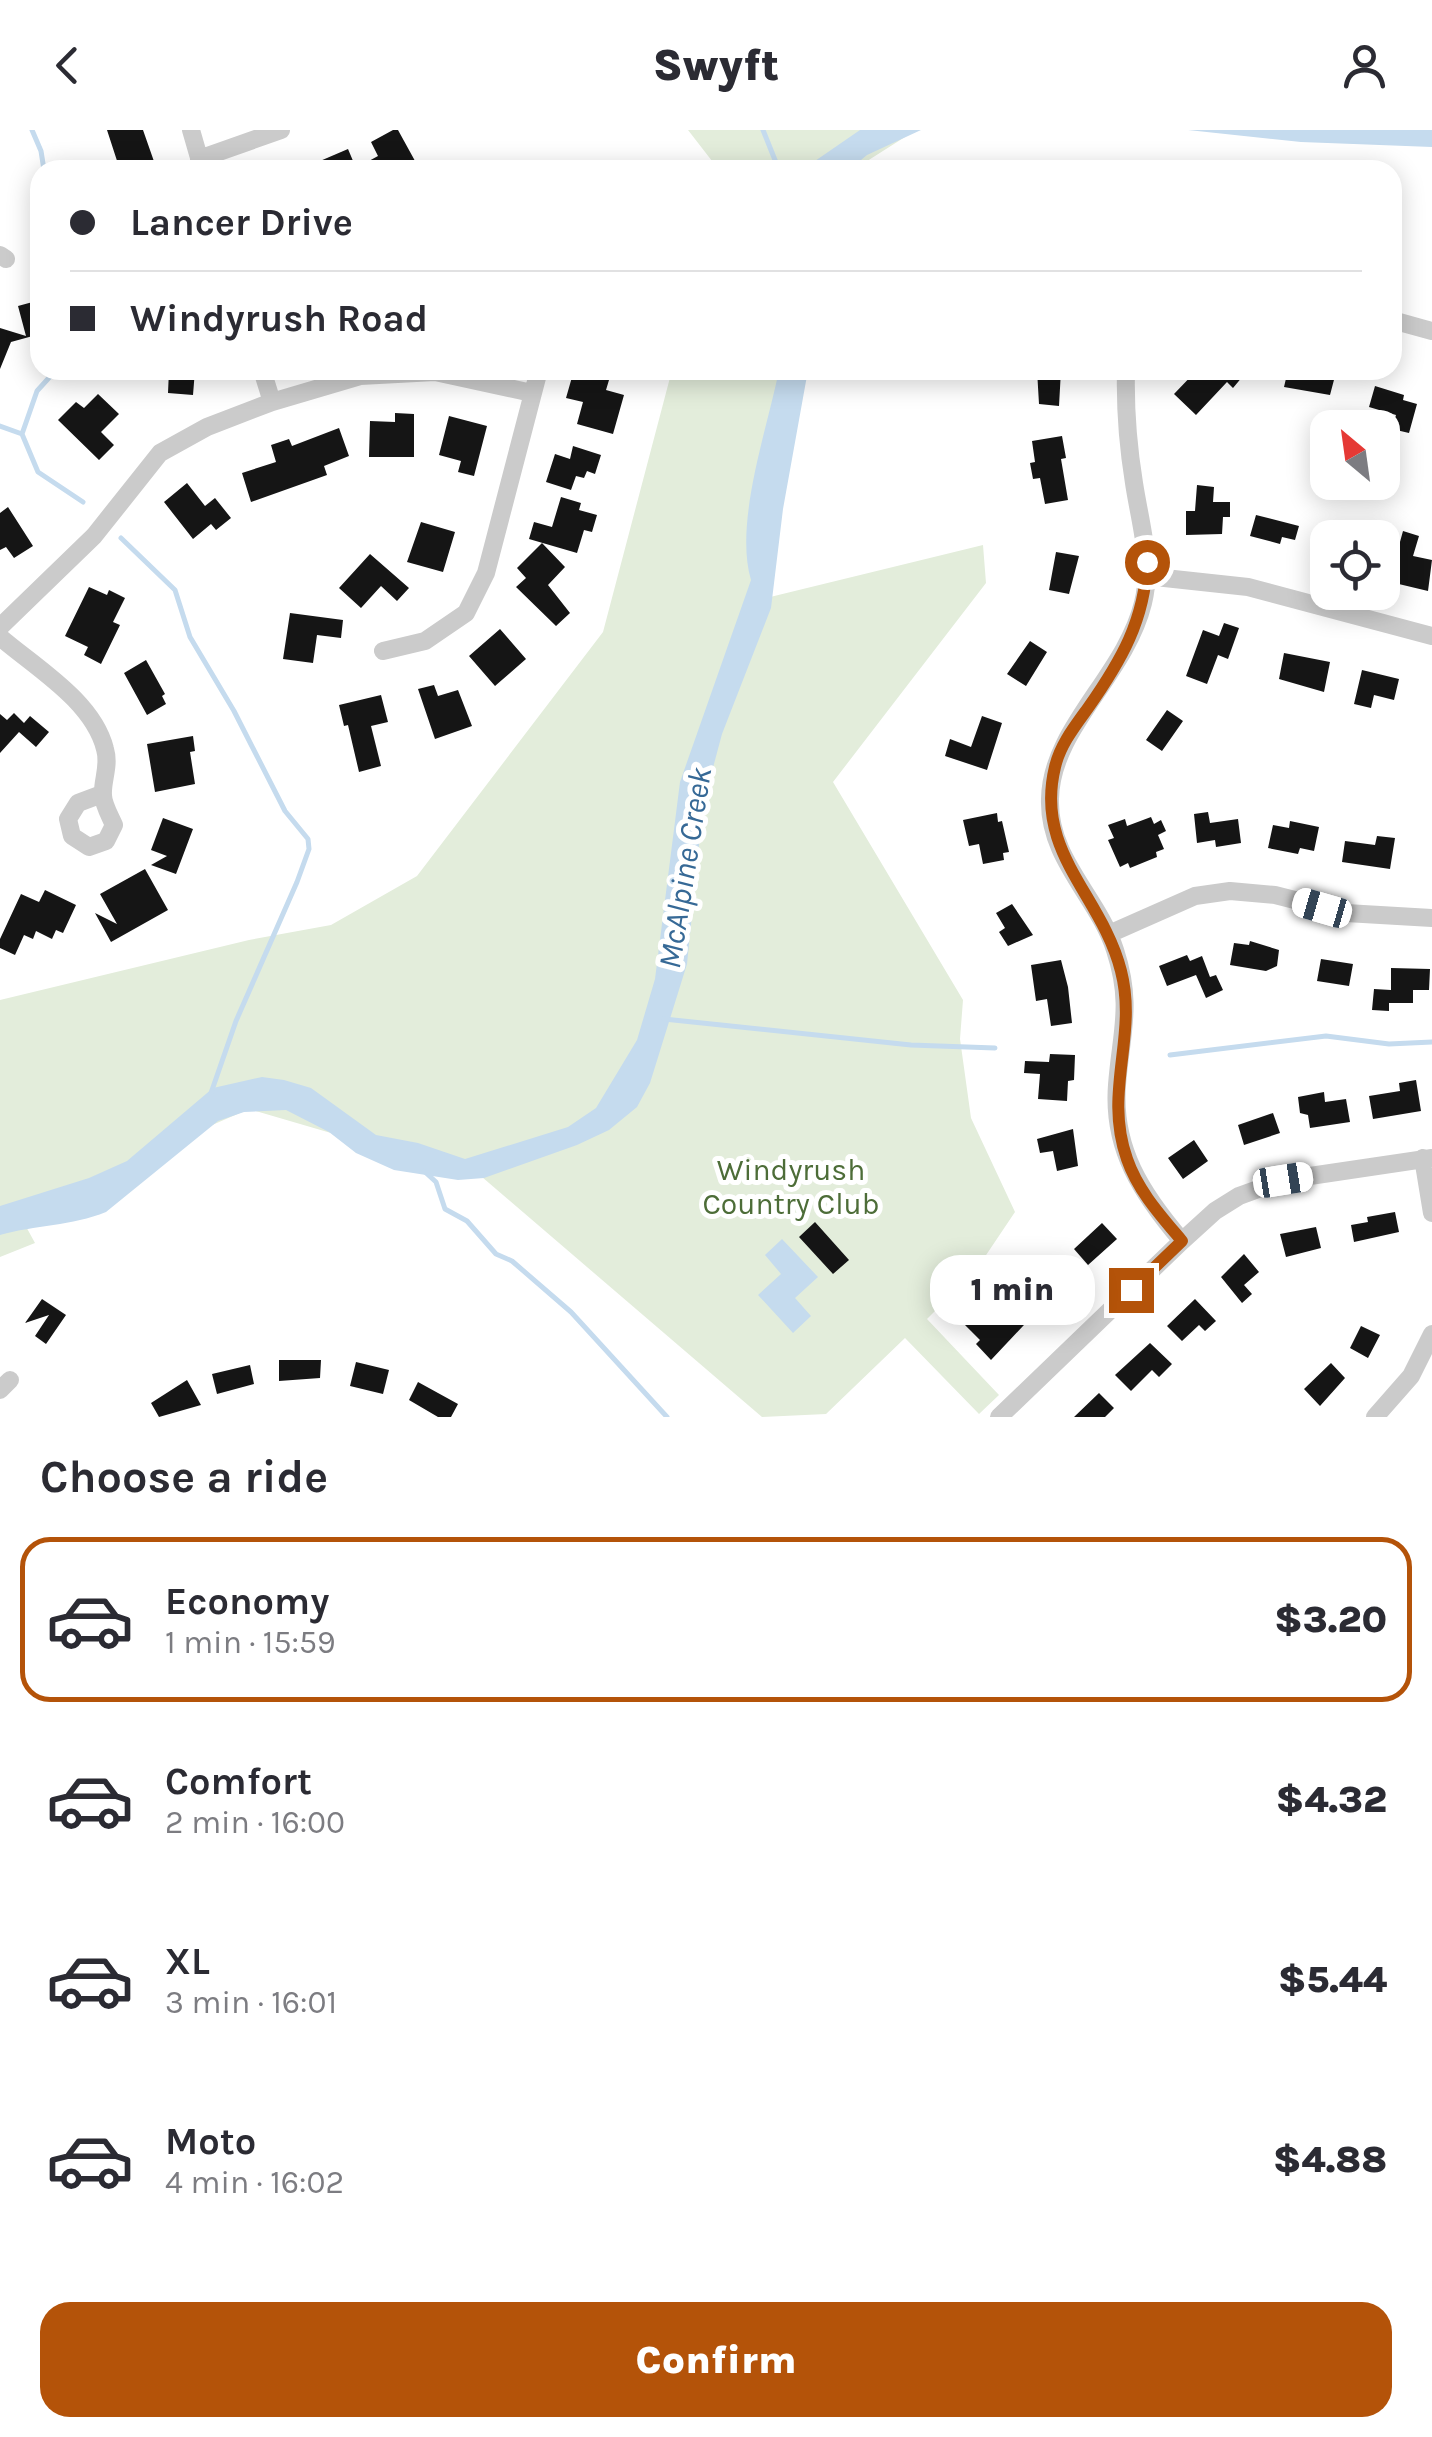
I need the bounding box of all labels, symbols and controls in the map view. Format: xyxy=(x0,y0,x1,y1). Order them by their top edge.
icon: back xyxy=(40,38,95,93)
icon: person xyxy=(1337,38,1392,93)
text: Swyft xyxy=(653,39,779,91)
text: Lancer Drive xyxy=(130,200,353,245)
text: Windyrush Road xyxy=(130,296,428,341)
north arrow xyxy=(1310,410,1400,500)
map controls xyxy=(1310,410,1400,610)
button: locate xyxy=(1310,520,1400,610)
route start xyxy=(1125,540,1170,585)
water label: McAlpine Creek xyxy=(651,764,719,971)
car xyxy=(1289,885,1355,931)
park label: Windyrush Country Club xyxy=(702,1152,880,1222)
car xyxy=(1251,1160,1315,1200)
callout: 1 min xyxy=(931,1255,1096,1325)
route end xyxy=(1109,1268,1154,1313)
text: 1 min xyxy=(971,1271,1054,1308)
text: Choose a ride xyxy=(40,1451,328,1503)
icon: car xyxy=(45,1575,135,1665)
text: Economy xyxy=(165,1579,329,1624)
text: $3.20 xyxy=(1274,1597,1387,1642)
text: 1 min · 15:59 xyxy=(165,1624,336,1661)
icon: car xyxy=(45,1755,135,1845)
text: Comfort xyxy=(165,1759,312,1804)
text: $4.32 xyxy=(1276,1777,1387,1822)
text: 2 min · 16:00 xyxy=(165,1804,345,1841)
icon: car xyxy=(45,1935,135,2025)
text: XL xyxy=(165,1939,210,1984)
text: $5.44 xyxy=(1278,1957,1387,2002)
text: 3 min · 16:01 xyxy=(165,1984,337,2021)
icon: car xyxy=(45,2115,135,2205)
text: Moto xyxy=(165,2119,256,2164)
text: $4.88 xyxy=(1273,2137,1387,2182)
text: 4 min · 16:02 xyxy=(165,2164,344,2201)
button: Confirm xyxy=(40,2302,1392,2417)

